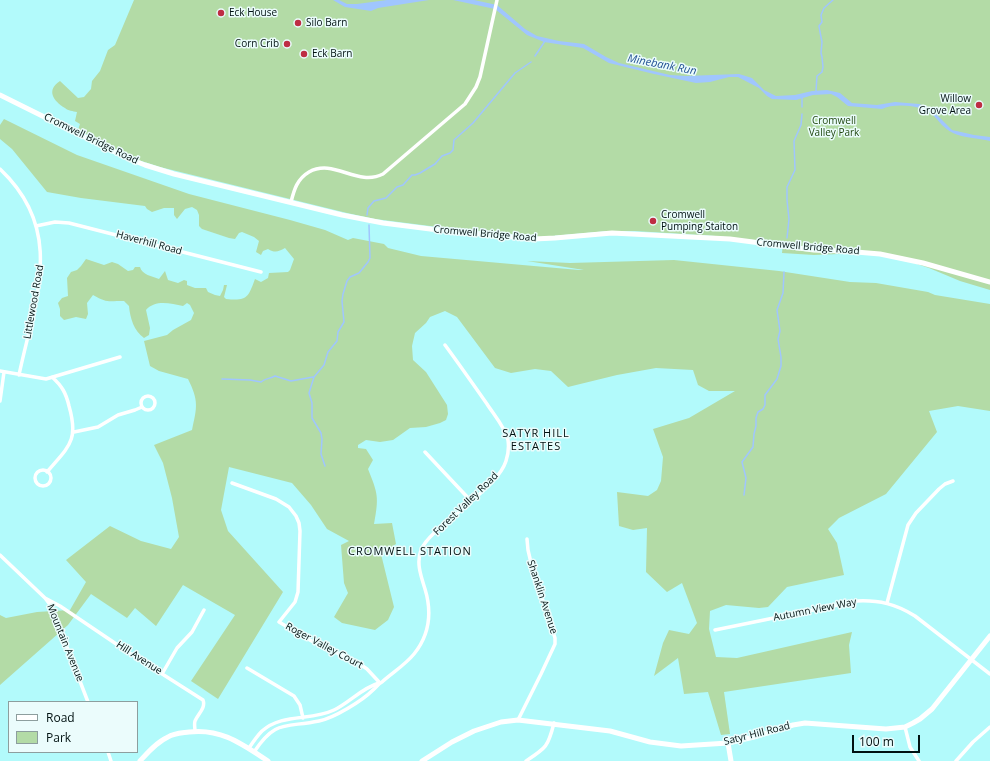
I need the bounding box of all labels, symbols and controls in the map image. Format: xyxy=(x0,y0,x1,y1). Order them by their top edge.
place label: Eck House xyxy=(229,7,277,19)
marker: Eck House xyxy=(216,8,226,18)
place label: Silo Barn xyxy=(306,17,347,29)
marker: Silo Barn xyxy=(293,18,303,28)
place label: Corn Crib xyxy=(235,38,279,50)
marker: Corn Crib xyxy=(282,39,292,49)
place label: Eck Barn xyxy=(312,48,352,60)
marker: Eck Barn xyxy=(299,49,309,59)
water label: Minebank Run xyxy=(626,52,698,78)
place label: Willow Grove Area xyxy=(919,93,971,116)
marker: Willow Grove Area xyxy=(974,100,984,110)
street label: Cromwell Bridge Road xyxy=(42,111,140,167)
park label: Cromwell Valley Park xyxy=(809,115,859,138)
place label: Cromwell Pumping Staiton xyxy=(661,209,738,232)
marker: Cromwell Pumping Staiton xyxy=(648,216,658,226)
street label: Cromwell Bridge Road xyxy=(433,224,537,244)
street label: Haverhill Road xyxy=(115,228,183,258)
street label: Cromwell Bridge Road xyxy=(756,237,860,257)
street label: Littlewood Road xyxy=(22,264,46,340)
district label: SATYR HILL ESTATES xyxy=(502,427,570,453)
street label: Forest Valley Road xyxy=(431,470,501,538)
district label: CROMWELL STATION xyxy=(348,545,472,559)
street label: Shanklin Avenue xyxy=(524,558,560,636)
street label: Autumn View Way xyxy=(772,596,858,624)
street label: Mountain Avenue xyxy=(44,603,86,683)
street label: Roger Valley Court xyxy=(283,621,365,671)
street label: Hill Avenue xyxy=(114,639,164,677)
legend xyxy=(8,701,138,753)
text: Road xyxy=(46,709,75,726)
street label: Satyr Hill Road xyxy=(723,720,791,748)
scale bar xyxy=(854,727,922,753)
text: Park xyxy=(46,729,71,746)
text: 100 m xyxy=(859,733,894,750)

